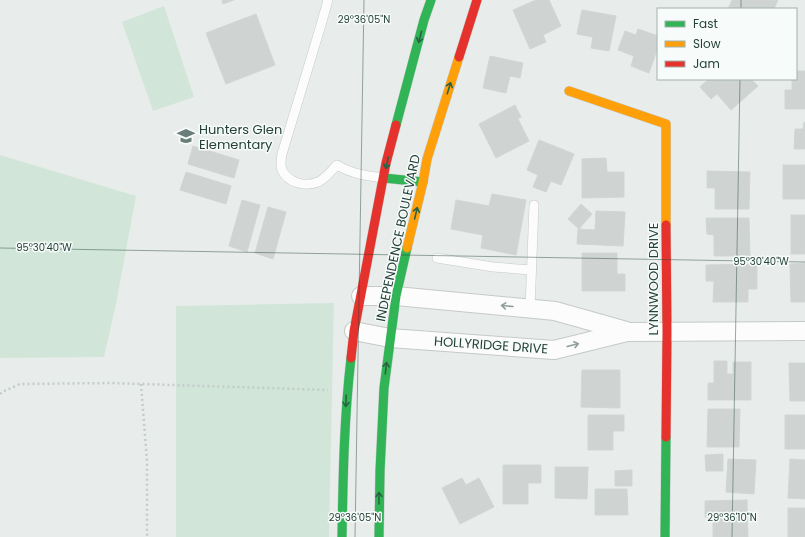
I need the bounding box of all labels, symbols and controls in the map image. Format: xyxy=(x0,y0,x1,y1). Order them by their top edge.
legend xyxy=(657,8,797,80)
text: 29°36'05"N xyxy=(338,12,390,27)
text: Fast xyxy=(693,15,718,32)
one-way arrow xyxy=(415,31,423,44)
text: Slow xyxy=(693,35,721,52)
text: Jam xyxy=(693,55,720,72)
one-way arrow xyxy=(446,82,453,95)
place label: Hunters Glen Elementary xyxy=(199,120,282,154)
school or university icon: Hunters Glen Elementary xyxy=(176,126,196,146)
street label: INDEPENDENCE BOULEVARD xyxy=(371,153,425,323)
one-way arrow xyxy=(382,156,390,169)
one-way arrow xyxy=(412,207,420,220)
street label: LYNNWOOD DRIVE xyxy=(644,222,663,336)
text: 95°30'40"W xyxy=(16,240,72,255)
text: 95°30'40"W xyxy=(733,254,789,269)
one-way arrow xyxy=(501,303,514,310)
street label: HOLLYRIDGE DRIVE xyxy=(433,332,549,358)
one-way arrow xyxy=(566,341,579,348)
one-way arrow xyxy=(382,362,390,375)
one-way arrow xyxy=(342,394,350,407)
one-way arrow xyxy=(375,492,383,505)
text: 29°36'05"N xyxy=(329,510,381,525)
text: 29°36'10"N xyxy=(707,510,757,525)

